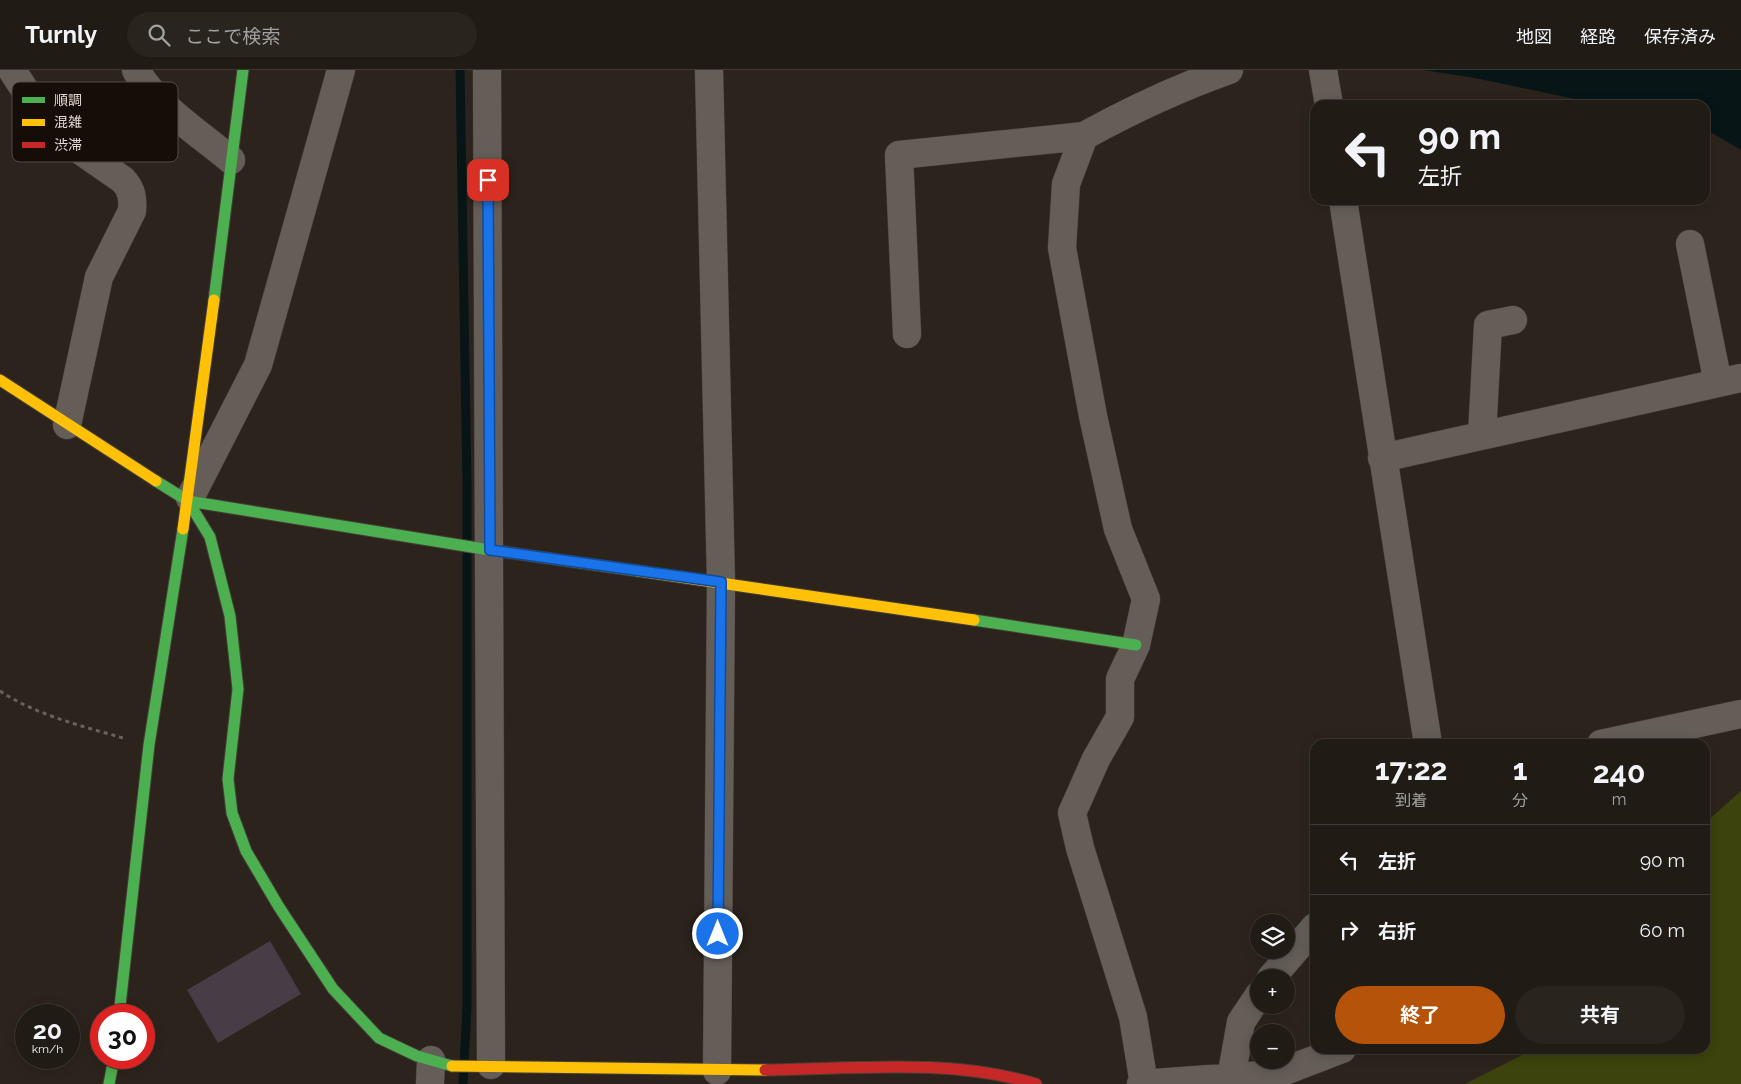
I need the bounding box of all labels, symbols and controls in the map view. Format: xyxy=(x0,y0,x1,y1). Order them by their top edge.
search box xyxy=(127,12,477,57)
text: Turnly xyxy=(25,20,97,49)
icon: search xyxy=(145,21,173,49)
text: ここで検索 xyxy=(185,25,280,47)
text: 地図 xyxy=(1516,26,1552,47)
text: 経路 xyxy=(1580,26,1616,47)
text: 保存済み xyxy=(1644,26,1716,47)
legend xyxy=(12,82,178,162)
text: 順調 xyxy=(54,92,82,108)
text: 混雑 xyxy=(54,114,82,130)
text: 90 m xyxy=(1418,116,1501,157)
icon: left xyxy=(1335,120,1400,185)
text: 渋滞 xyxy=(54,137,82,153)
pin xyxy=(467,159,509,201)
text: 左折 xyxy=(1418,163,1462,189)
icon: arrive xyxy=(474,166,502,194)
text: 17:22 xyxy=(1375,752,1448,787)
text: 1 xyxy=(1513,752,1528,787)
text: 240 xyxy=(1593,755,1645,790)
text: m xyxy=(1612,790,1626,809)
text: 到着 xyxy=(1395,791,1427,810)
text: 分 xyxy=(1512,791,1528,810)
icon: left xyxy=(1335,846,1363,874)
text: 90 m xyxy=(1640,849,1685,871)
text: 左折 xyxy=(1378,850,1416,872)
position arrow xyxy=(691,907,743,959)
map controls xyxy=(1250,914,1295,1069)
button: layers xyxy=(1250,914,1295,959)
icon: right xyxy=(1335,916,1363,944)
text: 60 m xyxy=(1640,919,1685,941)
text: 右折 xyxy=(1378,920,1416,942)
button: + xyxy=(1250,969,1295,1014)
button: 終了 xyxy=(1335,986,1505,1044)
button: 共有 xyxy=(1515,986,1685,1044)
speed limit sign: 30 xyxy=(90,1004,155,1069)
text: 20 xyxy=(33,1015,62,1045)
button: − xyxy=(1250,1024,1295,1069)
text: km/h xyxy=(32,1042,63,1056)

